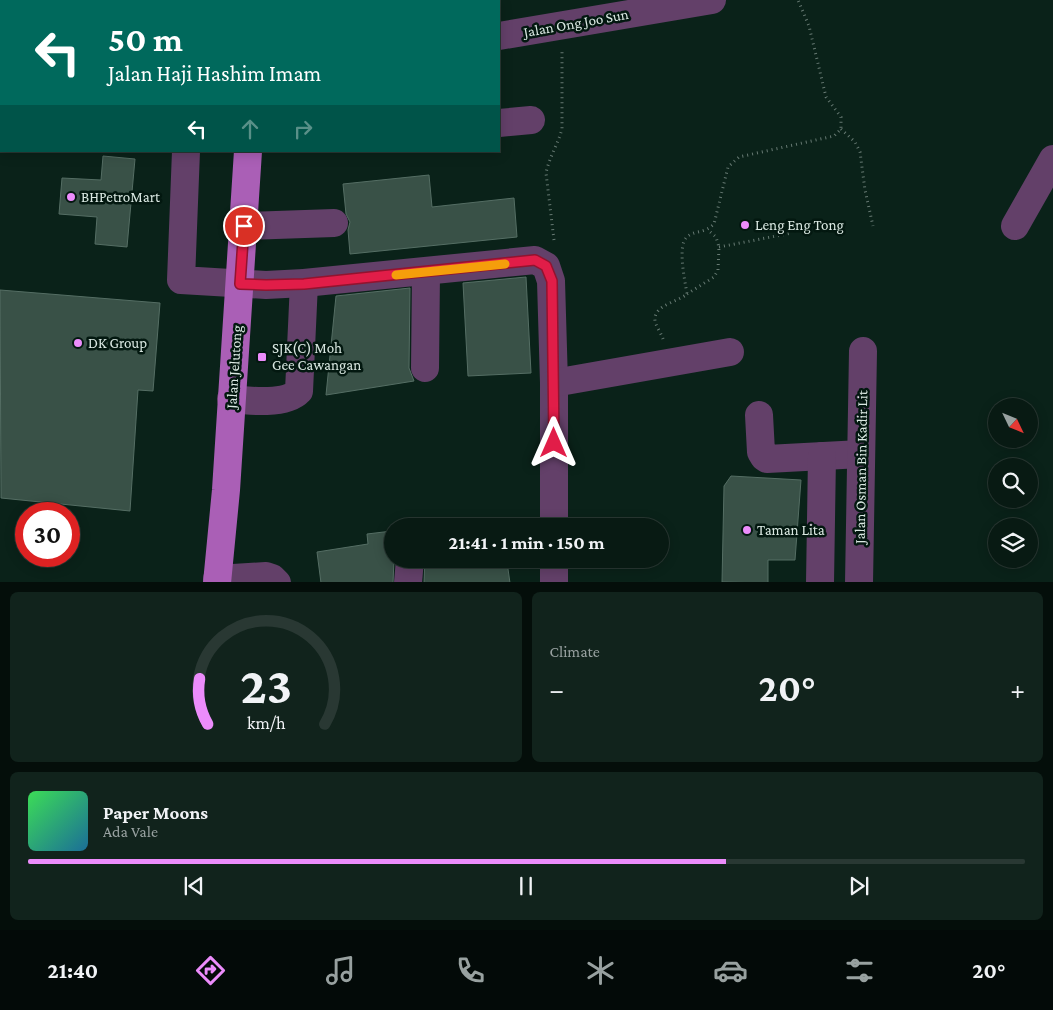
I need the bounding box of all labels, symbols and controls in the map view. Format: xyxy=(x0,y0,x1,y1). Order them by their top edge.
street label: Jalan Ong Joo Sun xyxy=(520,6,630,41)
icon: left xyxy=(25,20,90,85)
text: 50 m xyxy=(108,20,183,59)
text: Jalan Haji Hashim Imam xyxy=(108,61,321,86)
icon: left xyxy=(183,115,211,143)
icon: ahead xyxy=(236,115,264,143)
icon: right xyxy=(289,115,317,143)
place label: BHPetroMart xyxy=(81,189,161,205)
marker: BHPetroMart xyxy=(65,191,77,203)
pin xyxy=(223,205,265,247)
icon: arrive xyxy=(230,212,258,240)
place label: Leng Eng Tong xyxy=(755,217,844,234)
marker: Leng Eng Tong xyxy=(739,219,751,231)
street label: Jalan Jelutong xyxy=(223,325,246,411)
place label: DK Group xyxy=(88,335,147,352)
marker: DK Group xyxy=(72,337,84,349)
place label: SJK(C) Moh Gee Cawangan xyxy=(272,340,361,374)
marker: SJK(C) Moh Gee Cawangan xyxy=(256,351,268,363)
street label: Jalan Osman Bin Kadir Lit xyxy=(852,389,871,546)
north arrow xyxy=(988,398,1038,448)
map controls xyxy=(988,398,1038,568)
position arrow xyxy=(527,416,579,468)
button: search xyxy=(988,458,1038,508)
speed limit sign: 30 xyxy=(15,502,80,567)
button: layers xyxy=(988,518,1038,568)
place label: Taman Lita xyxy=(757,522,825,538)
marker: Taman Lita xyxy=(741,524,753,536)
text: 21:41 · 1 min · 150 m xyxy=(448,532,605,553)
text: Climate xyxy=(550,643,600,660)
text: 23 xyxy=(240,656,292,714)
text: 20° xyxy=(759,667,816,709)
text: − xyxy=(550,674,564,705)
text: + xyxy=(1010,674,1025,705)
text: km/h xyxy=(246,713,285,733)
text: Paper Moons xyxy=(103,802,208,823)
text: Ada Vale xyxy=(103,823,158,840)
icon: previous xyxy=(180,872,208,900)
icon: pause xyxy=(512,872,540,900)
icon: next xyxy=(845,872,873,900)
icon: directions xyxy=(193,953,228,988)
icon: music xyxy=(323,953,358,988)
icon: phone xyxy=(453,953,488,988)
icon: climate xyxy=(583,953,618,988)
icon: car xyxy=(713,953,748,988)
icon: filters xyxy=(842,953,877,988)
text: 21:40 xyxy=(47,958,98,983)
text: 20° xyxy=(972,958,1006,983)

